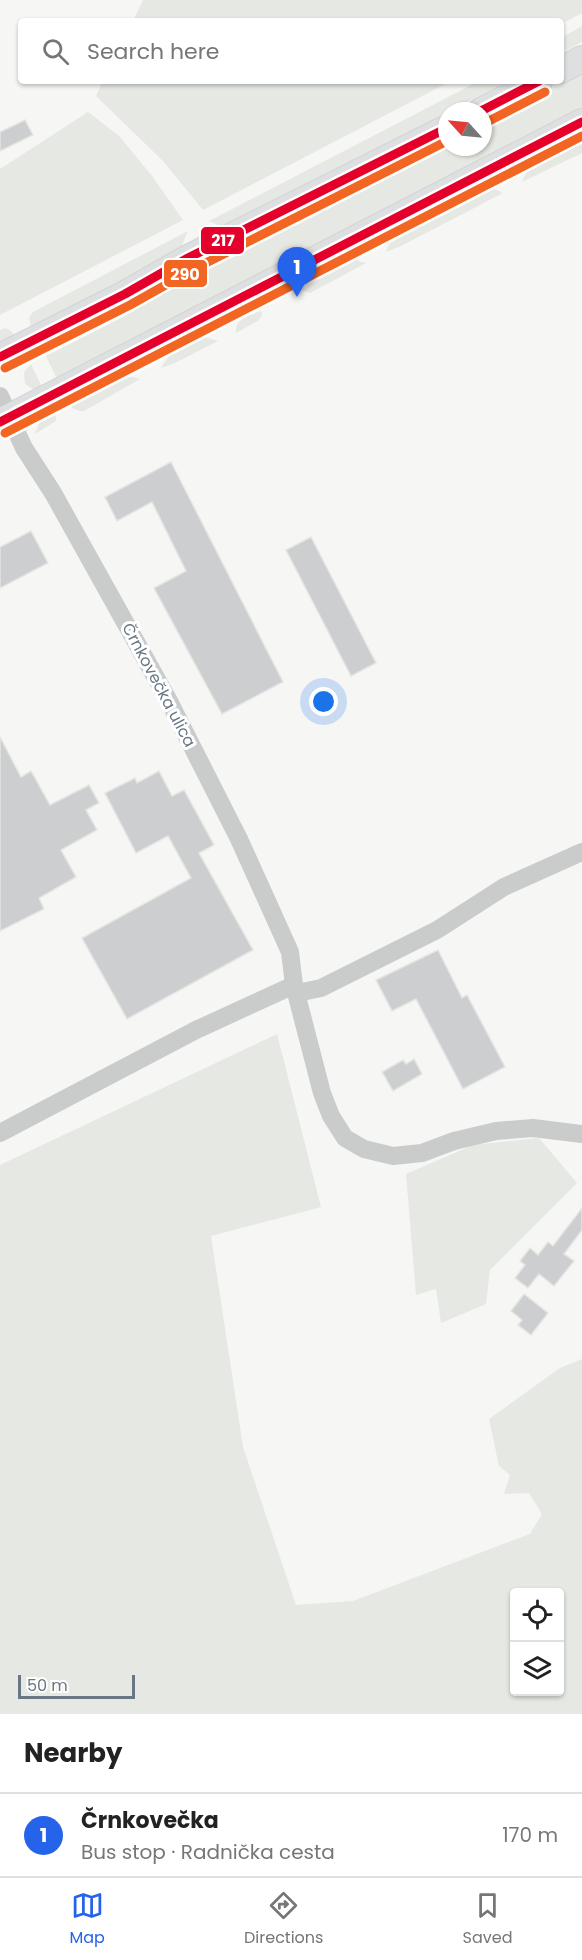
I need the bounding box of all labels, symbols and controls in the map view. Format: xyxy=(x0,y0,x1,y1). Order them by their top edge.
search box xyxy=(18,18,564,84)
icon: search xyxy=(39,35,72,68)
text: Search here xyxy=(87,36,220,67)
north arrow xyxy=(438,102,492,156)
line badge: 217 xyxy=(200,226,245,255)
text: 217 xyxy=(211,229,235,252)
pin: 1 xyxy=(278,248,316,297)
line badge: 290 xyxy=(163,259,208,288)
text: 290 xyxy=(170,263,200,286)
street label: Črnkovečka ulica xyxy=(117,619,201,751)
your location xyxy=(309,687,338,716)
map controls xyxy=(510,1588,564,1696)
button: locate xyxy=(510,1588,564,1642)
button: layers xyxy=(510,1642,564,1696)
scale bar xyxy=(18,1672,135,1700)
text: 50 m xyxy=(27,1674,68,1697)
text: Nearby xyxy=(24,1735,122,1771)
text: Črnkovečka xyxy=(81,1805,219,1836)
text: 1 xyxy=(40,1821,47,1849)
text: 170 m xyxy=(502,1821,558,1849)
text: Bus stop · Radnička cesta xyxy=(81,1838,335,1866)
tab: Map xyxy=(70,1889,105,1950)
tab: Directions xyxy=(244,1889,323,1950)
tab: Saved xyxy=(463,1889,512,1950)

